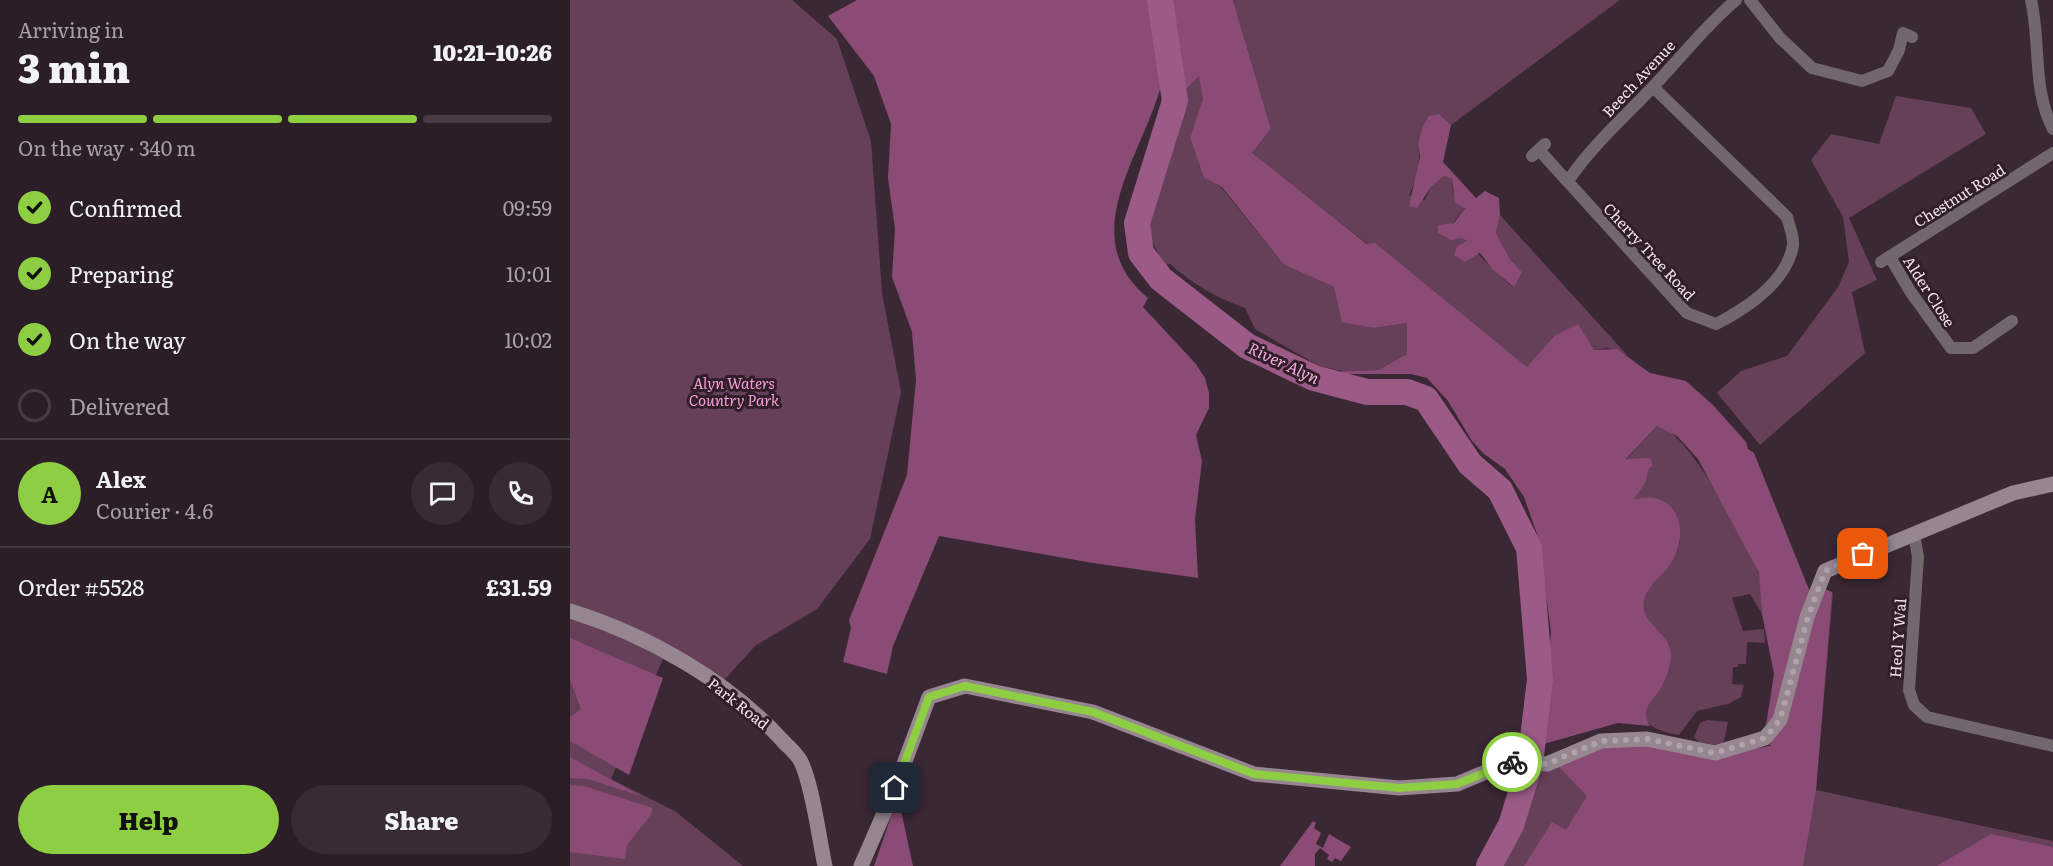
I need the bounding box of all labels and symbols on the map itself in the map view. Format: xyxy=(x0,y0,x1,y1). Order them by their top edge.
street label: Beech Avenue xyxy=(1596,34,1680,122)
street label: Chestnut Road xyxy=(1909,158,2009,232)
street label: Cherry Tree Road xyxy=(1599,197,1701,305)
street label: Alder Close xyxy=(1898,251,1962,331)
water label: River Alyn xyxy=(1244,335,1324,389)
park label: Alyn Waters Country Park xyxy=(689,371,780,411)
pin xyxy=(1837,528,1888,579)
street label: Heol Y Wal xyxy=(1883,597,1911,679)
street label: Park Road xyxy=(703,672,775,734)
courier xyxy=(1482,732,1542,792)
pin xyxy=(869,762,920,813)

